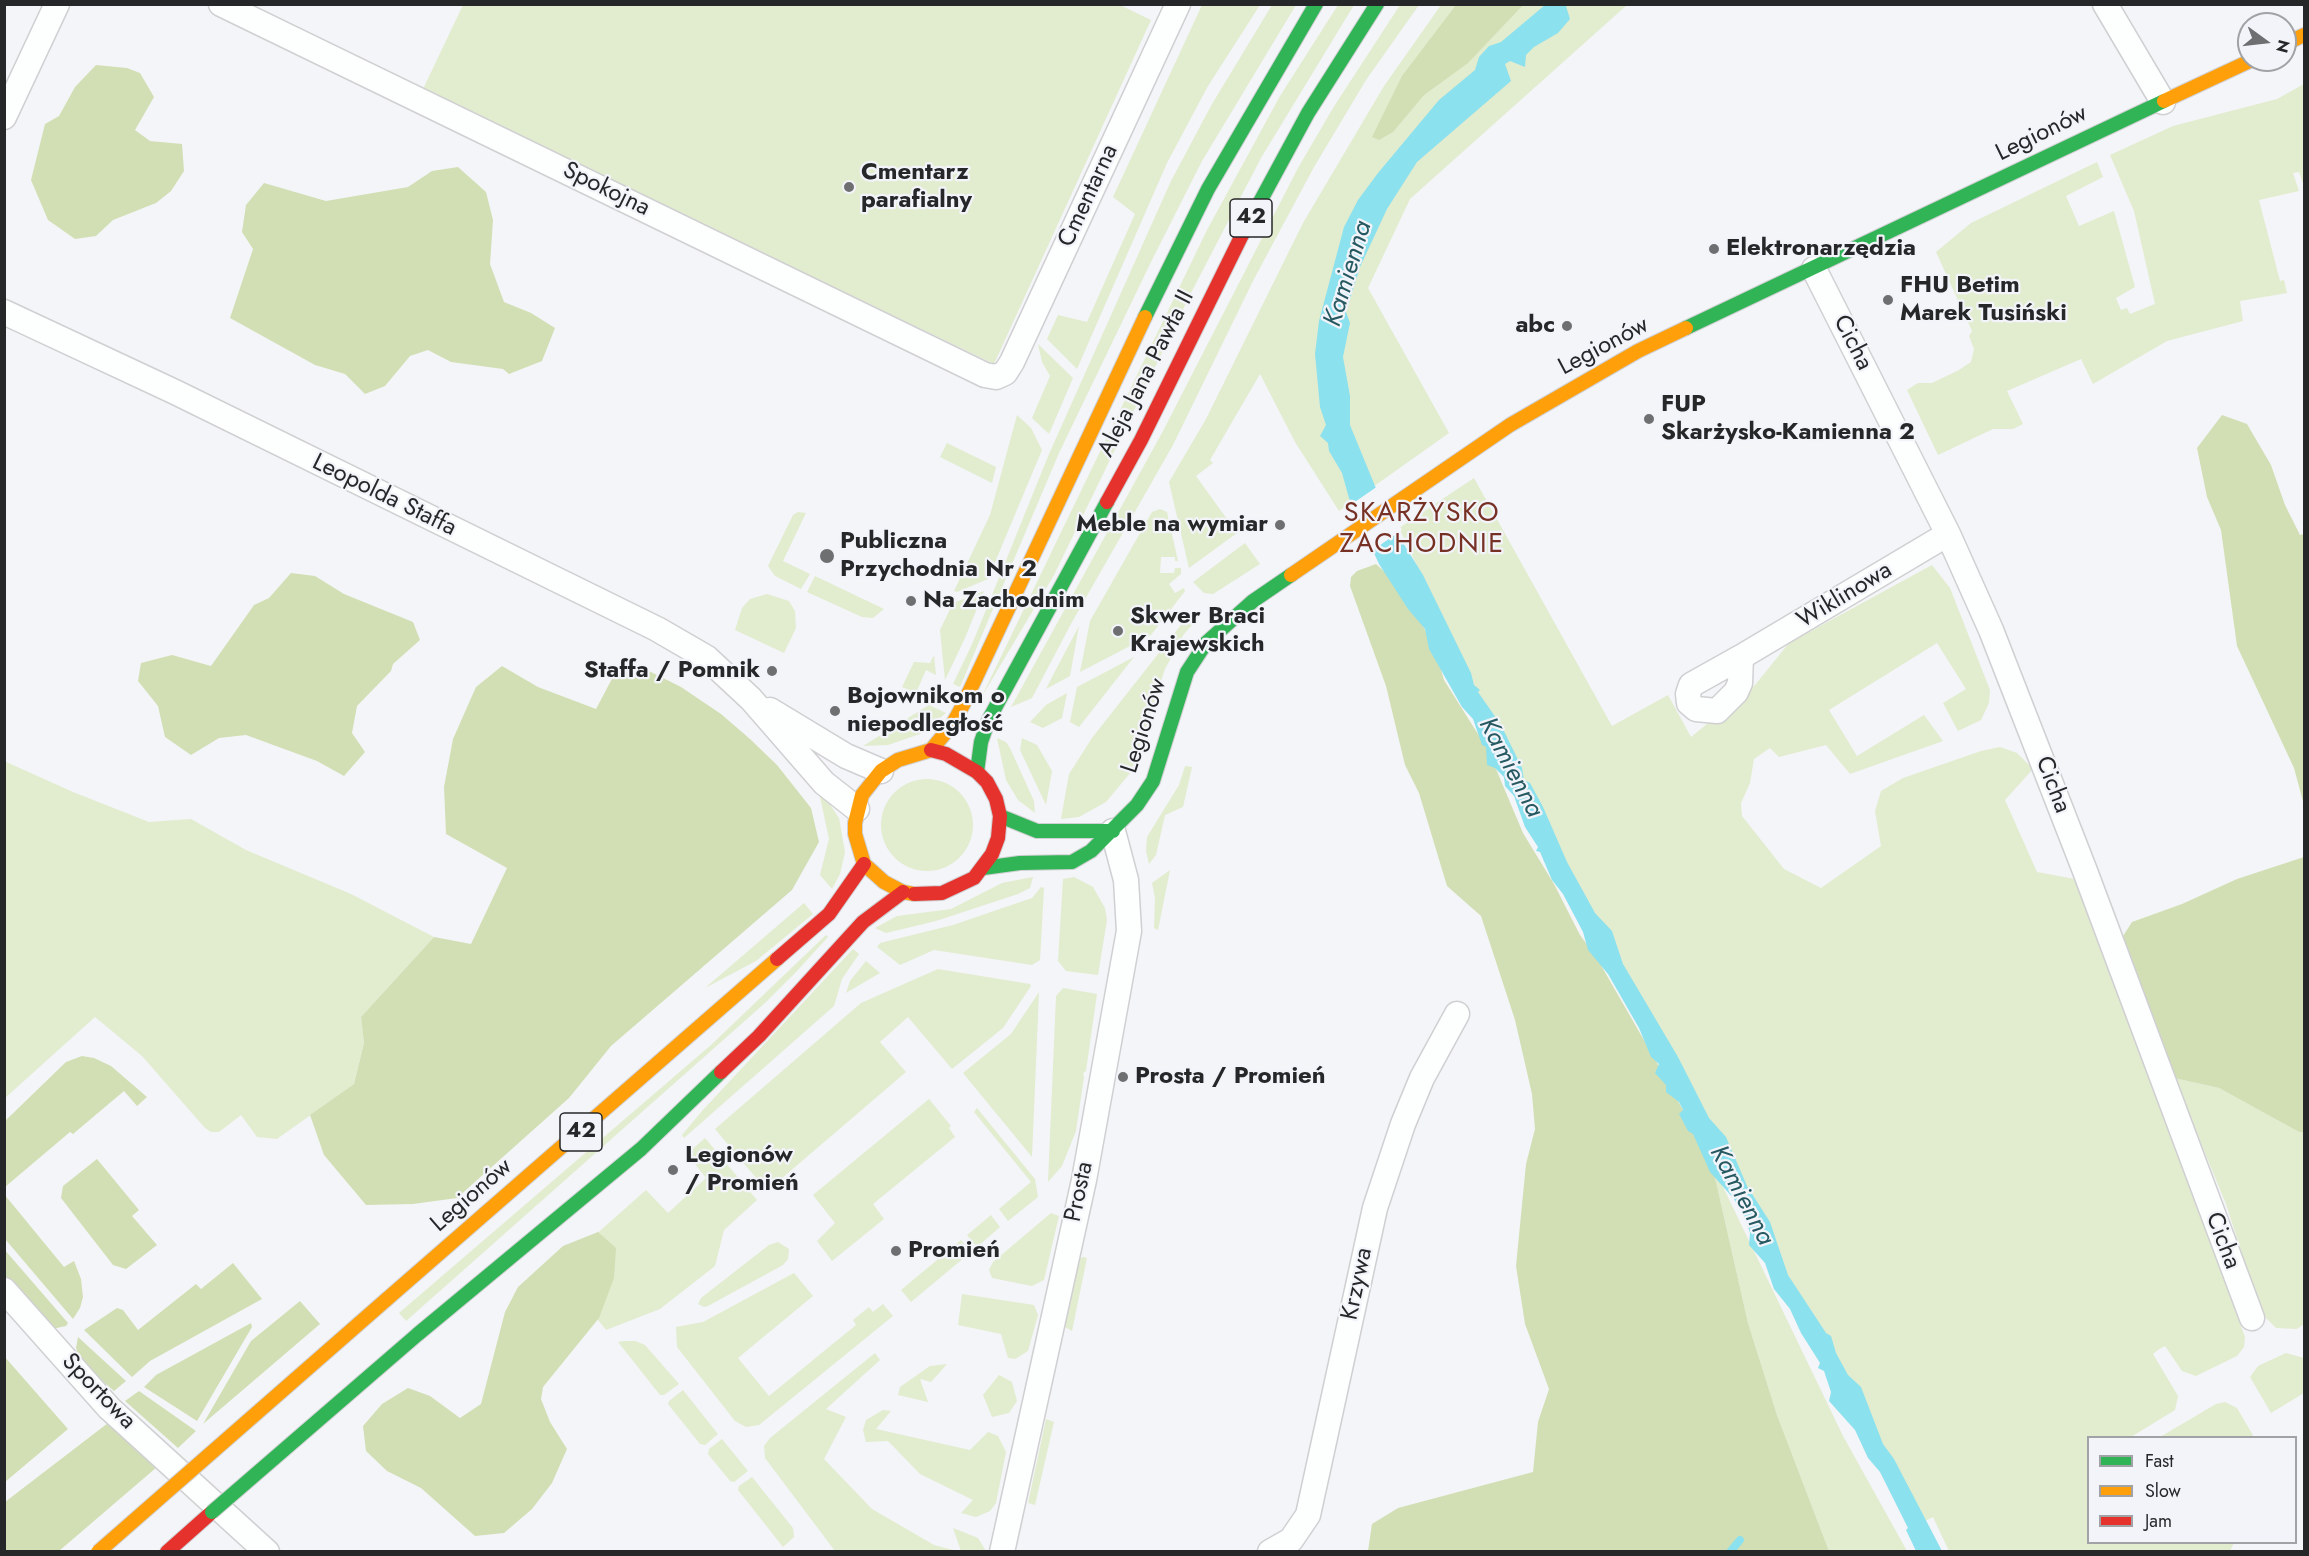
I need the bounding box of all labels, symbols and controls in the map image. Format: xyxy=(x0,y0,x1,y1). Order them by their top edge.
north arrow xyxy=(2237,12,2297,72)
text: N xyxy=(2270,37,2296,55)
street label: Legionów xyxy=(1992,100,2092,168)
street label: Cmentarna xyxy=(1053,140,1125,252)
street label: Spokojna xyxy=(558,157,654,223)
place label: Cmentarz parafialny xyxy=(861,159,972,215)
marker: Cmentarz parafialny xyxy=(842,180,856,194)
road number: 42 xyxy=(1230,199,1272,237)
water label: Kamienna xyxy=(1318,217,1380,331)
place label: Elektronarzędzia xyxy=(1726,235,1916,263)
marker: Elektronarzędzia xyxy=(1707,242,1721,256)
place label: FHU Betim Marek Tusiński xyxy=(1900,272,2067,328)
street label: Aleja Jana Pawła II xyxy=(1093,286,1201,462)
marker: FHU Betim Marek Tusiński xyxy=(1881,293,1895,307)
street label: Cicha xyxy=(1826,310,1878,376)
street label: Legionów xyxy=(1554,311,1654,383)
place label: abc xyxy=(1515,312,1555,340)
marker: abc xyxy=(1560,319,1574,333)
place label: FUP Skarżysko-Kamienna 2 xyxy=(1661,391,1915,447)
marker: FUP Skarżysko-Kamienna 2 xyxy=(1642,412,1656,426)
street label: Leopolda Staffa xyxy=(307,449,461,543)
district label: SKARŻYSKO ZACHODNIE xyxy=(1339,498,1505,561)
place label: Meble na wymiar xyxy=(1076,511,1268,539)
marker: Meble na wymiar xyxy=(1273,518,1287,532)
place label: Publiczna Przychodnia Nr 2 xyxy=(840,528,1037,584)
marker: Publiczna Przychodnia Nr 2 xyxy=(818,547,836,565)
street label: Wiklinowa xyxy=(1792,556,1898,636)
place label: Na Zachodnim xyxy=(923,587,1085,615)
marker: Na Zachodnim xyxy=(904,594,918,608)
place label: Skwer Braci Krajewskich xyxy=(1130,603,1265,659)
marker: Skwer Braci Krajewskich xyxy=(1111,624,1125,638)
place label: Staffa / Pomnik xyxy=(584,657,760,685)
marker: Staffa / Pomnik xyxy=(765,664,779,678)
street label: Legionów xyxy=(1116,675,1174,777)
place label: Bojownikom o niepodległość xyxy=(847,683,1005,739)
marker: Bojownikom o niepodległość xyxy=(828,704,842,718)
water label: Kamienna xyxy=(1471,713,1549,823)
street label: Cicha xyxy=(2028,753,2076,817)
place label: Prosta / Promień xyxy=(1135,1063,1326,1091)
marker: Prosta / Promień xyxy=(1116,1070,1130,1084)
road number: 42 xyxy=(560,1113,602,1151)
water label: Kamienna xyxy=(1702,1141,1780,1251)
place label: Legionów / Promień xyxy=(685,1142,799,1198)
street label: Legionów xyxy=(426,1153,518,1239)
street label: Prosta xyxy=(1060,1159,1100,1225)
marker: Legionów / Promień xyxy=(666,1163,680,1177)
street label: Cicha xyxy=(2198,1209,2246,1273)
place label: Promień xyxy=(908,1237,1000,1265)
marker: Promień xyxy=(889,1244,903,1258)
street label: Krzywa xyxy=(1336,1245,1380,1323)
street label: Sportowa xyxy=(55,1348,141,1436)
legend xyxy=(2087,1436,2297,1544)
text: Fast xyxy=(2145,1448,2174,1474)
text: Slow xyxy=(2145,1478,2181,1504)
text: Jam xyxy=(2145,1508,2172,1534)

